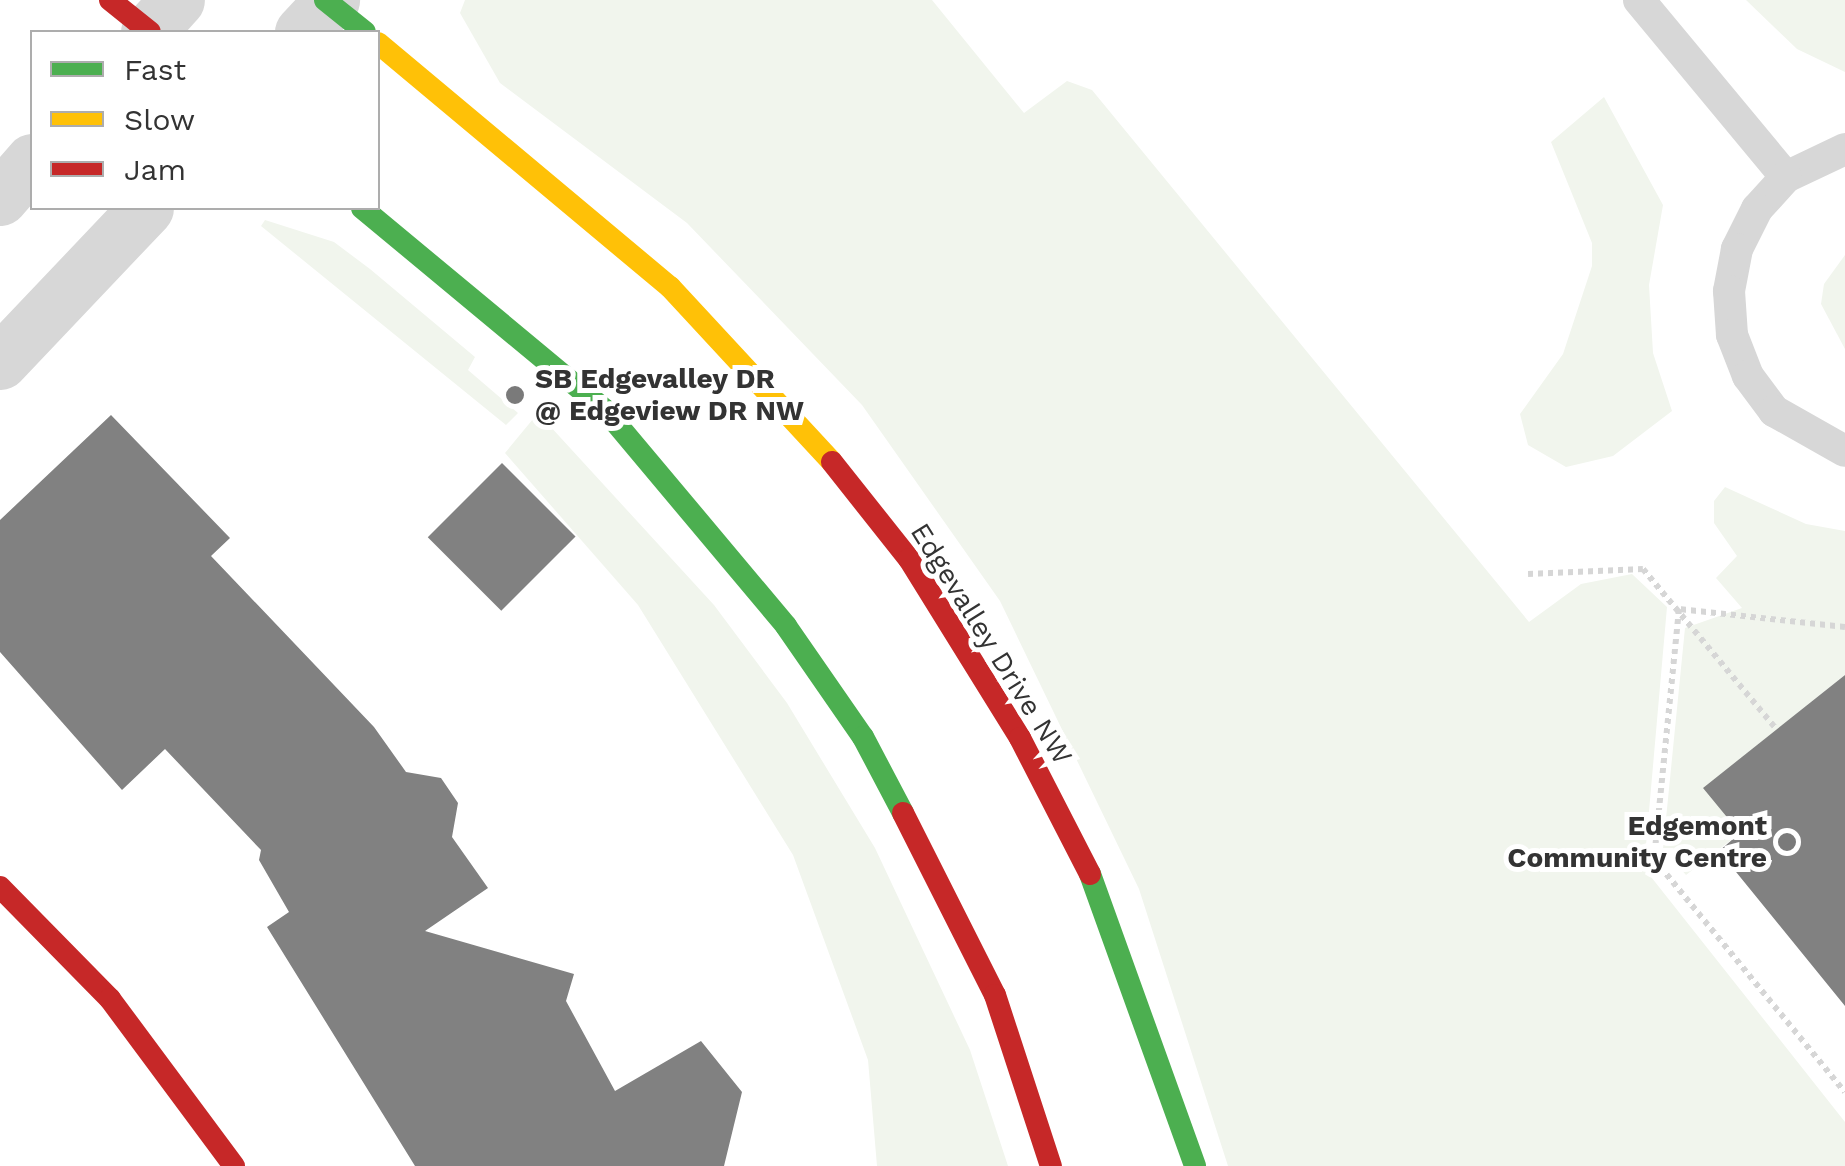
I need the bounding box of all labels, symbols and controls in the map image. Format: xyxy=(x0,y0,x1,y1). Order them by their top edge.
legend xyxy=(30,30,380,210)
text: Fast xyxy=(124,52,186,87)
text: Slow xyxy=(124,102,195,137)
text: Jam xyxy=(124,152,186,187)
place label: SB Edgevalley DR @ Edgeview DR NW xyxy=(535,362,804,428)
marker: SB Edgevalley DR @ Edgeview DR NW xyxy=(504,384,526,406)
street label: Edgevalley Drive NW xyxy=(903,517,1079,771)
place label: Edgemont Community Centre xyxy=(1507,809,1767,875)
marker: Edgemont Community Centre xyxy=(1776,831,1798,853)

